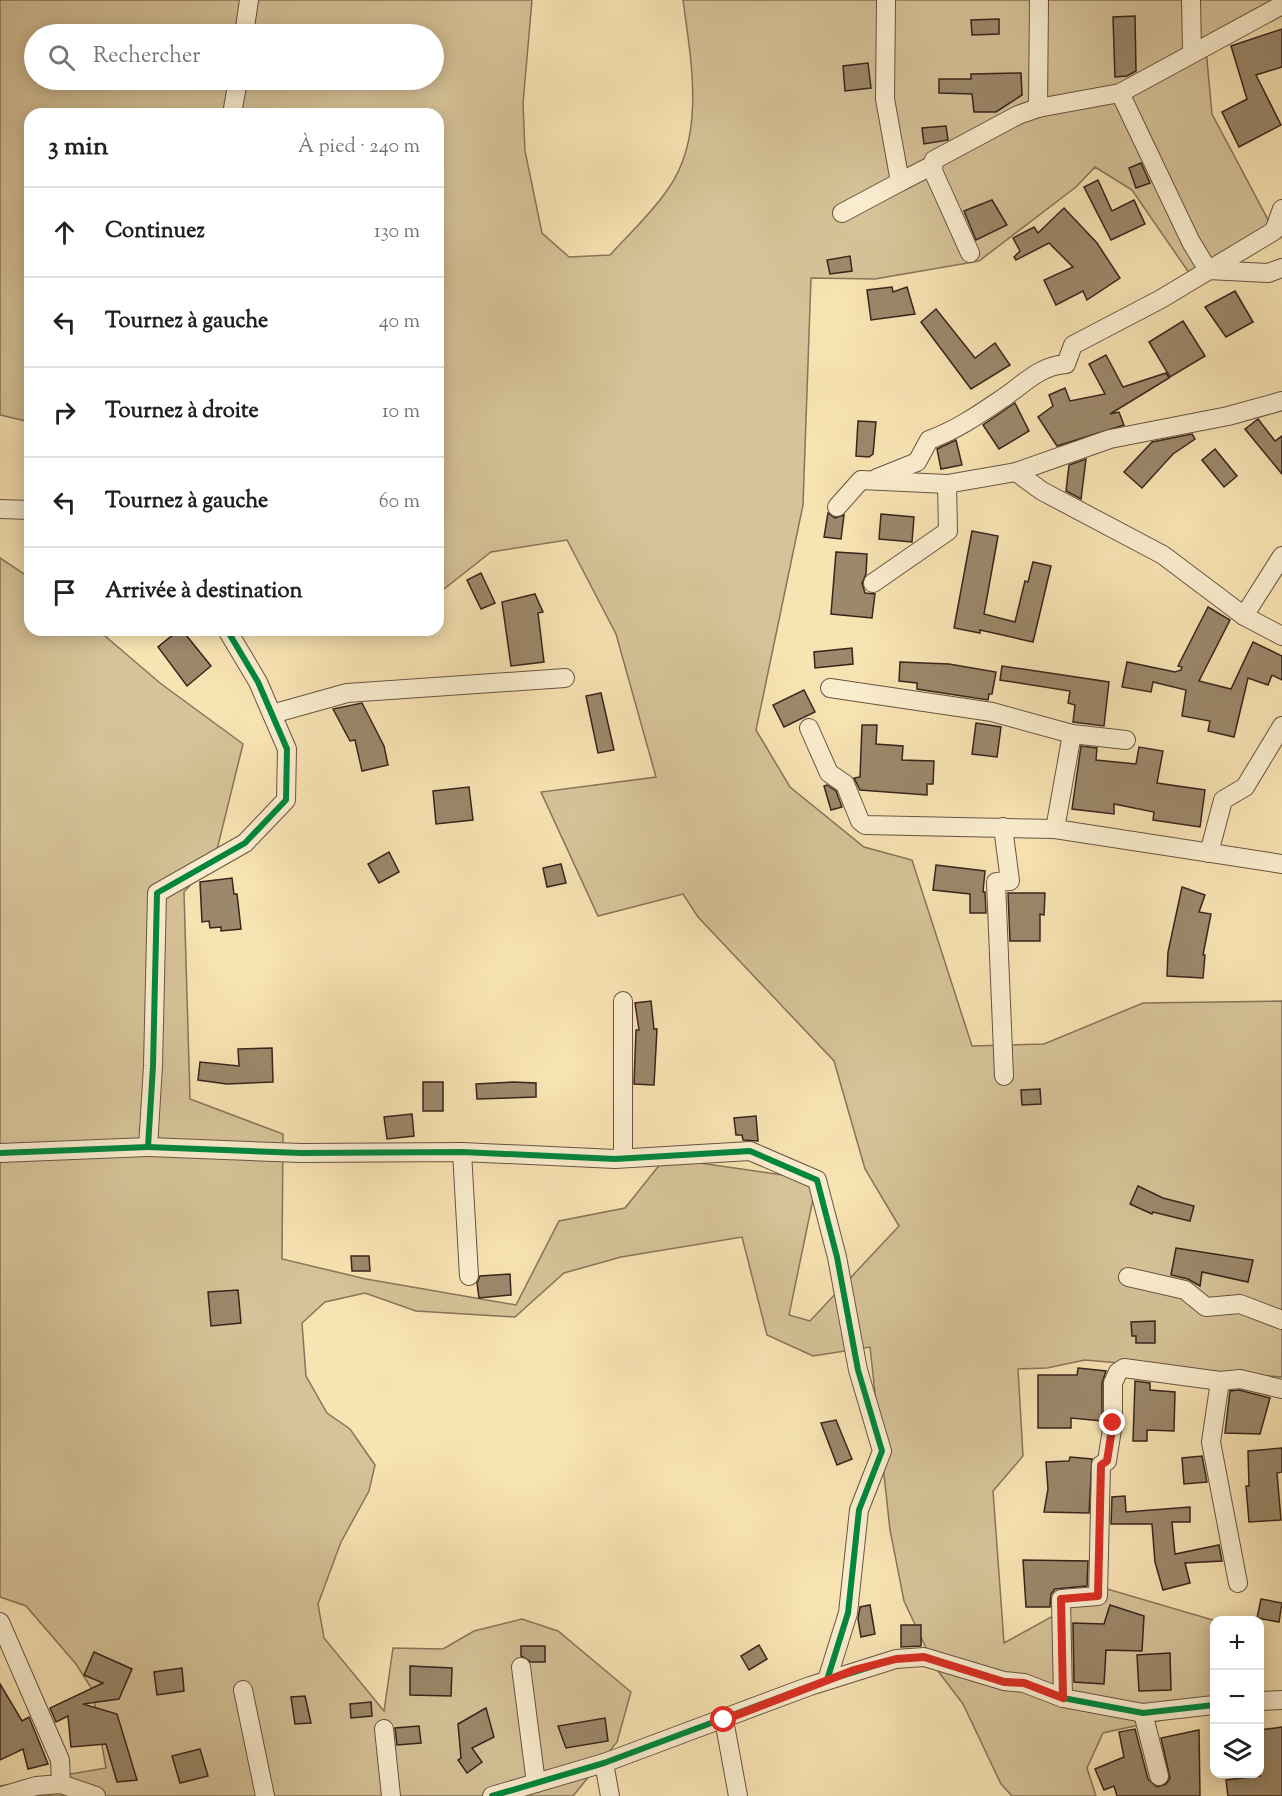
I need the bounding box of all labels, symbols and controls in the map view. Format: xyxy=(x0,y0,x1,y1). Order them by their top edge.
search box xyxy=(24,24,444,90)
icon: search xyxy=(45,41,78,74)
text: Rechercher xyxy=(93,41,200,73)
text: 3 min xyxy=(48,129,108,166)
text: À pied · 240 m xyxy=(298,133,420,162)
icon: ahead xyxy=(48,216,81,249)
text: Continuez xyxy=(105,216,205,248)
text: 130 m xyxy=(374,218,420,247)
icon: left xyxy=(48,306,81,339)
text: Tournez à gauche xyxy=(105,306,268,338)
text: 40 m xyxy=(379,308,420,337)
icon: right xyxy=(48,396,81,429)
text: Tournez à droite xyxy=(105,396,259,428)
text: 10 m xyxy=(382,398,420,427)
icon: left xyxy=(48,486,81,519)
text: Tournez à gauche xyxy=(105,486,268,518)
text: 60 m xyxy=(379,488,420,517)
icon: arrive xyxy=(48,576,81,609)
text: Arrivée à destination xyxy=(105,576,302,608)
route end xyxy=(1099,1409,1125,1435)
map controls xyxy=(1210,1616,1264,1778)
button: + xyxy=(1210,1616,1264,1670)
button: − xyxy=(1210,1670,1264,1724)
route start xyxy=(710,1706,736,1732)
button: layers xyxy=(1210,1724,1264,1778)

